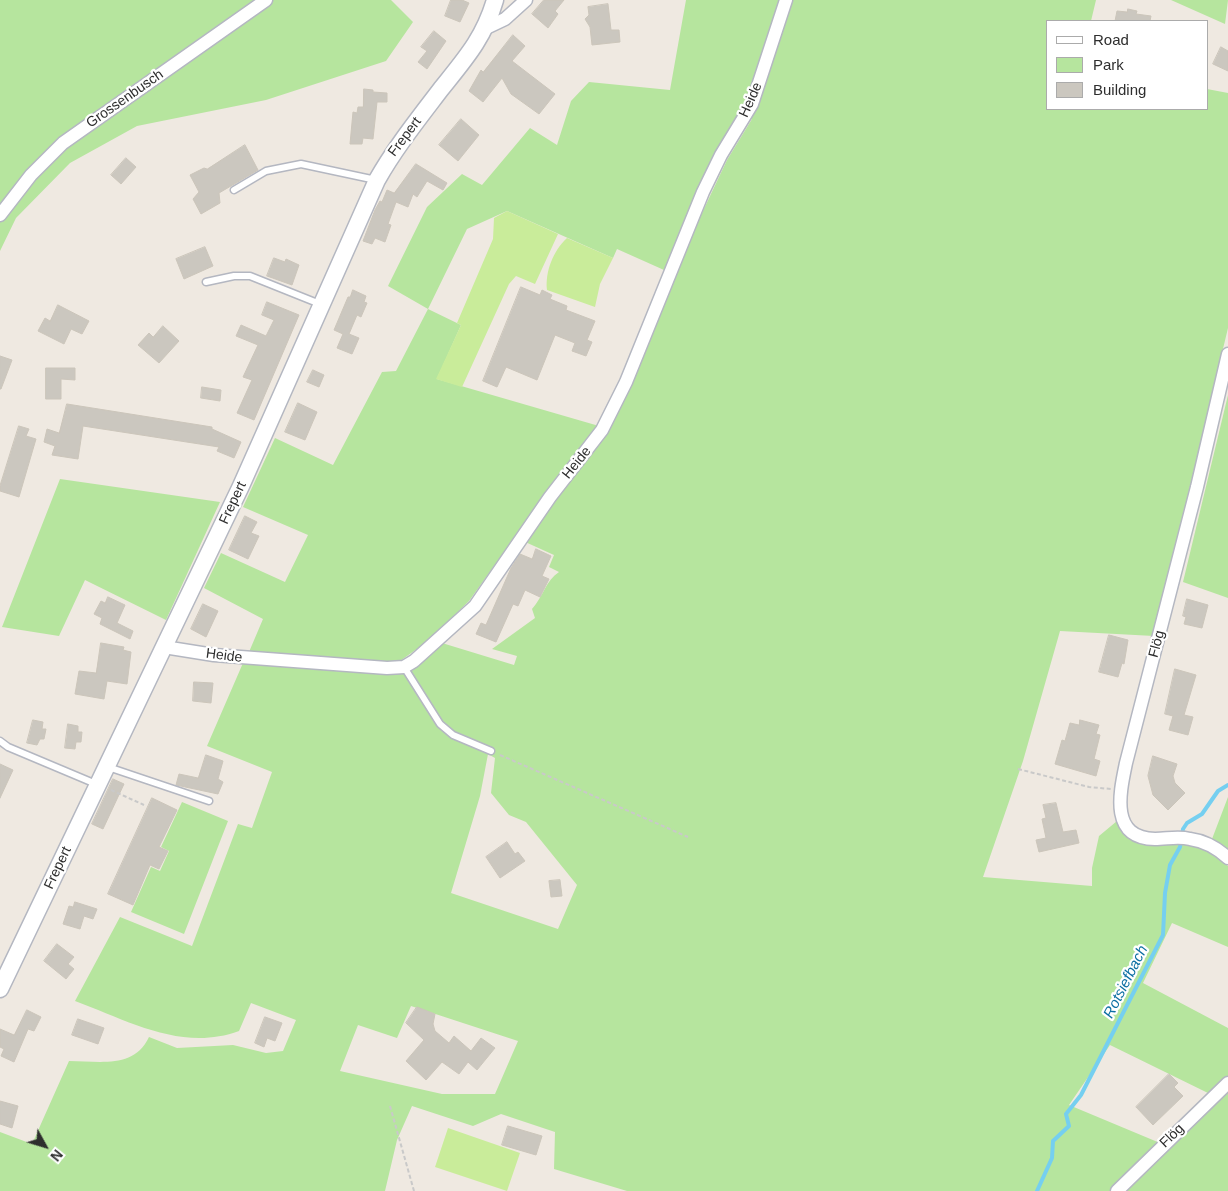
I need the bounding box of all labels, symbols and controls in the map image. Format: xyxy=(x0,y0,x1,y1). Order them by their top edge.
legend xyxy=(1046,20,1208,110)
text: Road xyxy=(1093,31,1129,48)
text: Park xyxy=(1093,56,1124,73)
street label: Grossenbusch xyxy=(83,66,167,132)
street label: Heide xyxy=(736,80,766,120)
text: Building xyxy=(1093,81,1146,98)
street label: Frepert xyxy=(385,114,425,160)
street label: Heide xyxy=(559,444,595,482)
street label: Frepert xyxy=(216,479,250,527)
street label: Flög xyxy=(1145,629,1169,659)
street label: Heide xyxy=(205,645,243,667)
street label: Frepert xyxy=(41,844,75,892)
water label: Rotsiefbach xyxy=(1100,943,1152,1021)
street label: Flög xyxy=(1156,1120,1188,1152)
north arrow xyxy=(20,1121,70,1171)
text: N xyxy=(47,1146,66,1164)

